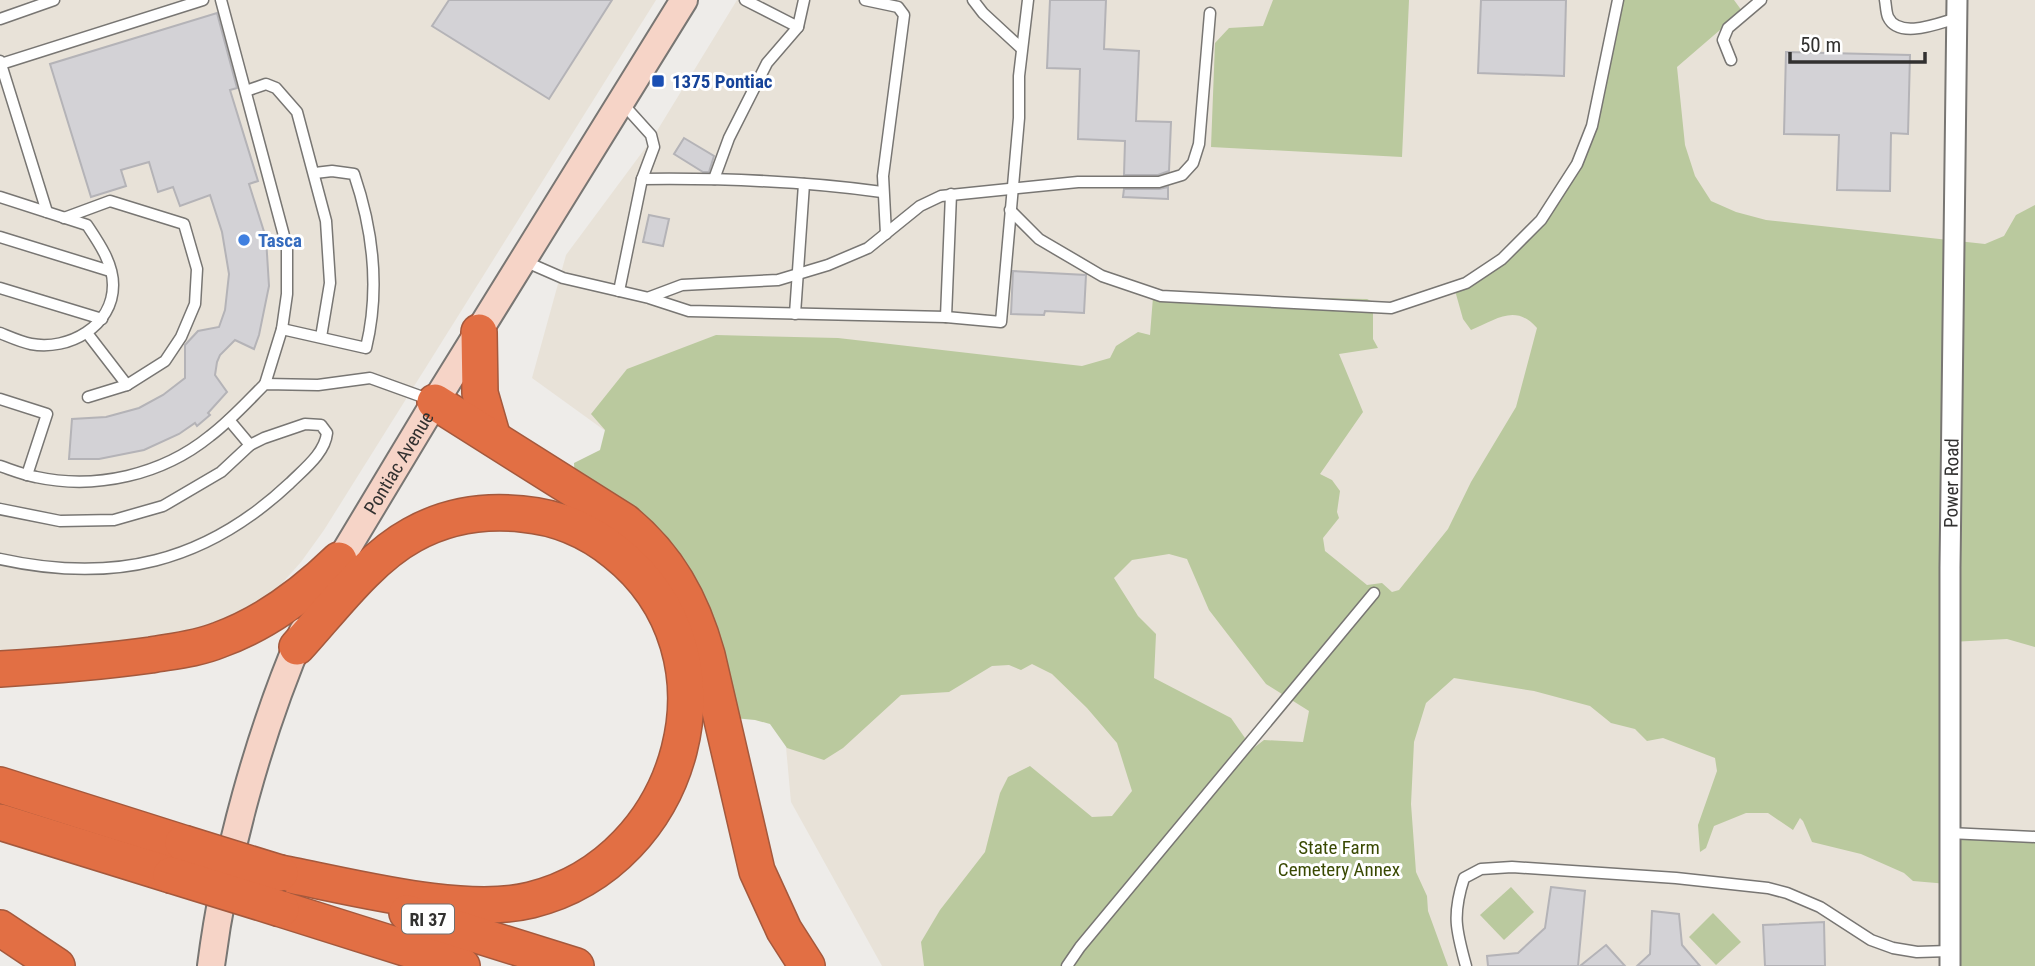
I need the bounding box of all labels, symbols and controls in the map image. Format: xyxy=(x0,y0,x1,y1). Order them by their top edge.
scale bar xyxy=(1790,21,1925,65)
text: 50 m xyxy=(1800,33,1841,57)
place label: 1375 Pontiac xyxy=(672,70,773,93)
marker: 1375 Pontiac xyxy=(650,73,666,89)
place label: Tasca xyxy=(258,229,302,252)
marker: Tasca xyxy=(236,232,252,248)
street label: Pontiac Avenue xyxy=(359,407,438,518)
street label: Power Road xyxy=(1939,438,1963,528)
park label: State Farm Cemetery Annex xyxy=(1278,836,1400,881)
road number: RI 37 xyxy=(402,904,454,934)

